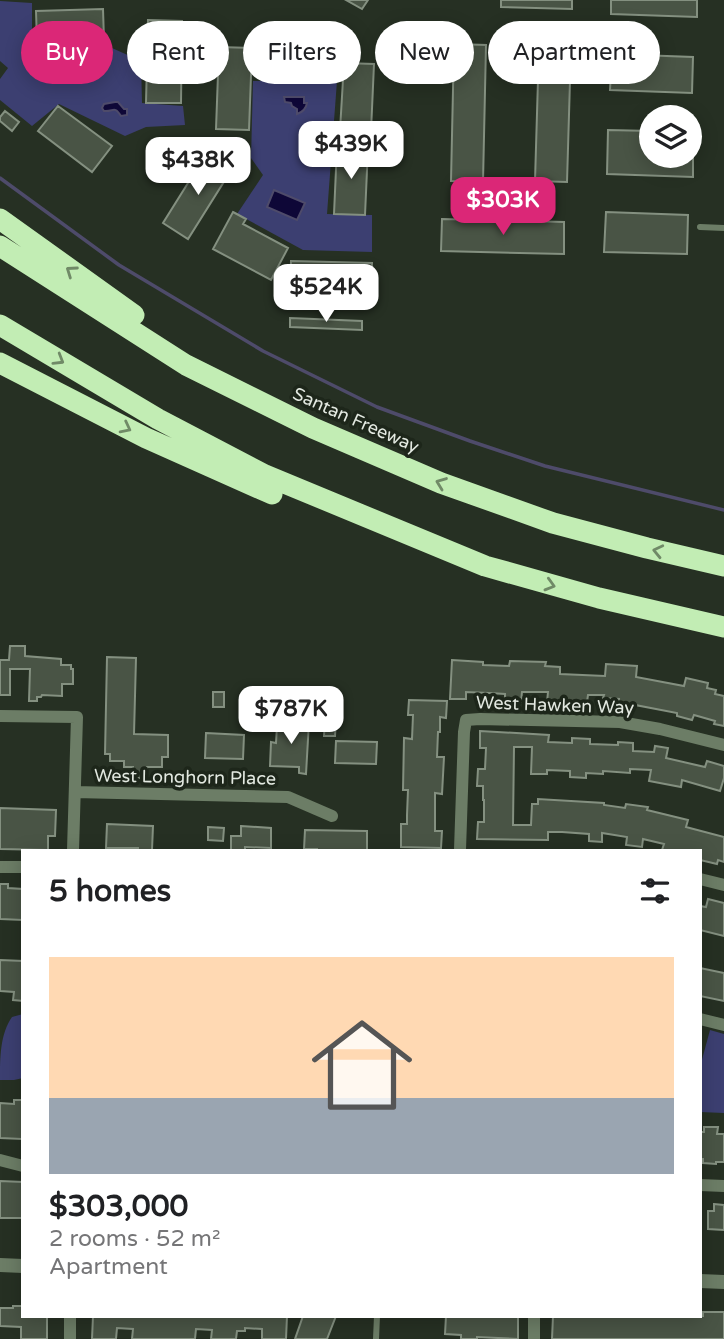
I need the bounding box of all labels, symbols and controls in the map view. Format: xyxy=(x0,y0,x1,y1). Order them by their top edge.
chip: Buy xyxy=(21,21,113,84)
chip: Rent xyxy=(127,21,229,84)
chip: Filters xyxy=(243,21,361,84)
chip: New xyxy=(375,21,474,84)
chip: Apartment xyxy=(488,21,660,84)
map controls xyxy=(639,105,702,168)
button: layers xyxy=(639,105,702,168)
pin: $439K xyxy=(302,122,400,181)
text: $439K xyxy=(315,130,387,158)
pin: $438K xyxy=(149,138,247,197)
text: $438K xyxy=(162,146,234,174)
pin: $303K xyxy=(454,177,552,237)
text: $303K xyxy=(467,186,539,214)
pin: $524K xyxy=(277,264,375,324)
one-way arrow xyxy=(66,267,79,279)
text: $524K xyxy=(290,273,362,301)
one-way arrow xyxy=(51,351,64,364)
street label: Santan Freeway xyxy=(290,382,423,458)
one-way arrow xyxy=(119,419,131,433)
one-way arrow xyxy=(435,477,447,491)
one-way arrow xyxy=(652,544,664,559)
one-way arrow xyxy=(544,576,556,591)
pin: $787K xyxy=(242,686,340,746)
street label: West Hawken Way xyxy=(476,691,635,719)
text: $787K xyxy=(255,695,327,723)
street label: West Longhorn Place xyxy=(94,764,276,790)
icon: filters xyxy=(636,872,674,910)
text: 5 homes xyxy=(49,873,171,910)
icon: home xyxy=(299,1002,425,1128)
text: $303,000 xyxy=(49,1188,188,1225)
text: 2 rooms · 52 m² xyxy=(49,1225,220,1253)
text: Apartment xyxy=(49,1253,168,1281)

